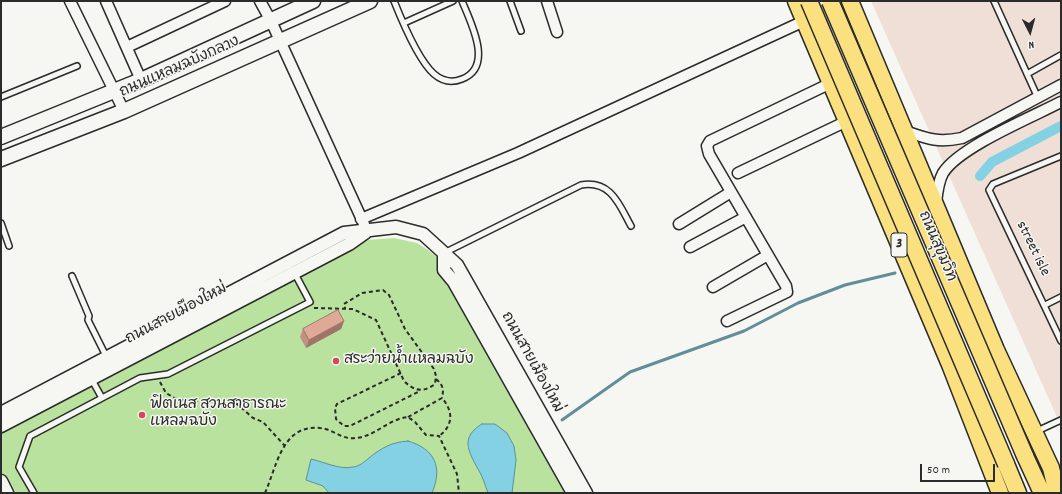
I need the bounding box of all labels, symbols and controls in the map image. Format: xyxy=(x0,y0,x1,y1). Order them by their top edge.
north arrow xyxy=(1010,12,1050,52)
street label: ถนนแหลมฉบังกลาง xyxy=(117,33,243,103)
text: N xyxy=(1028,36,1035,52)
street label: ถนนสุขุมวิท xyxy=(913,209,959,285)
street label: street isle xyxy=(1011,219,1053,279)
road number: 3 xyxy=(891,233,907,257)
street label: ถนนสายเมืองใหม่ xyxy=(123,281,231,349)
street label: ถนนสายเมืองใหม่ xyxy=(496,309,566,417)
place label: สระว่ายน้ำแหลมฉบัง xyxy=(344,352,474,370)
marker: สระว่ายน้ำแหลมฉบัง xyxy=(331,356,341,366)
place label: ฟิตเนส สวนสาธารณะ แหลมฉบัง xyxy=(150,397,286,432)
marker: ฟิตเนส สวนสาธารณะ แหลมฉบัง xyxy=(137,410,147,420)
scale bar xyxy=(922,456,997,482)
text: 50 m xyxy=(927,462,950,479)

